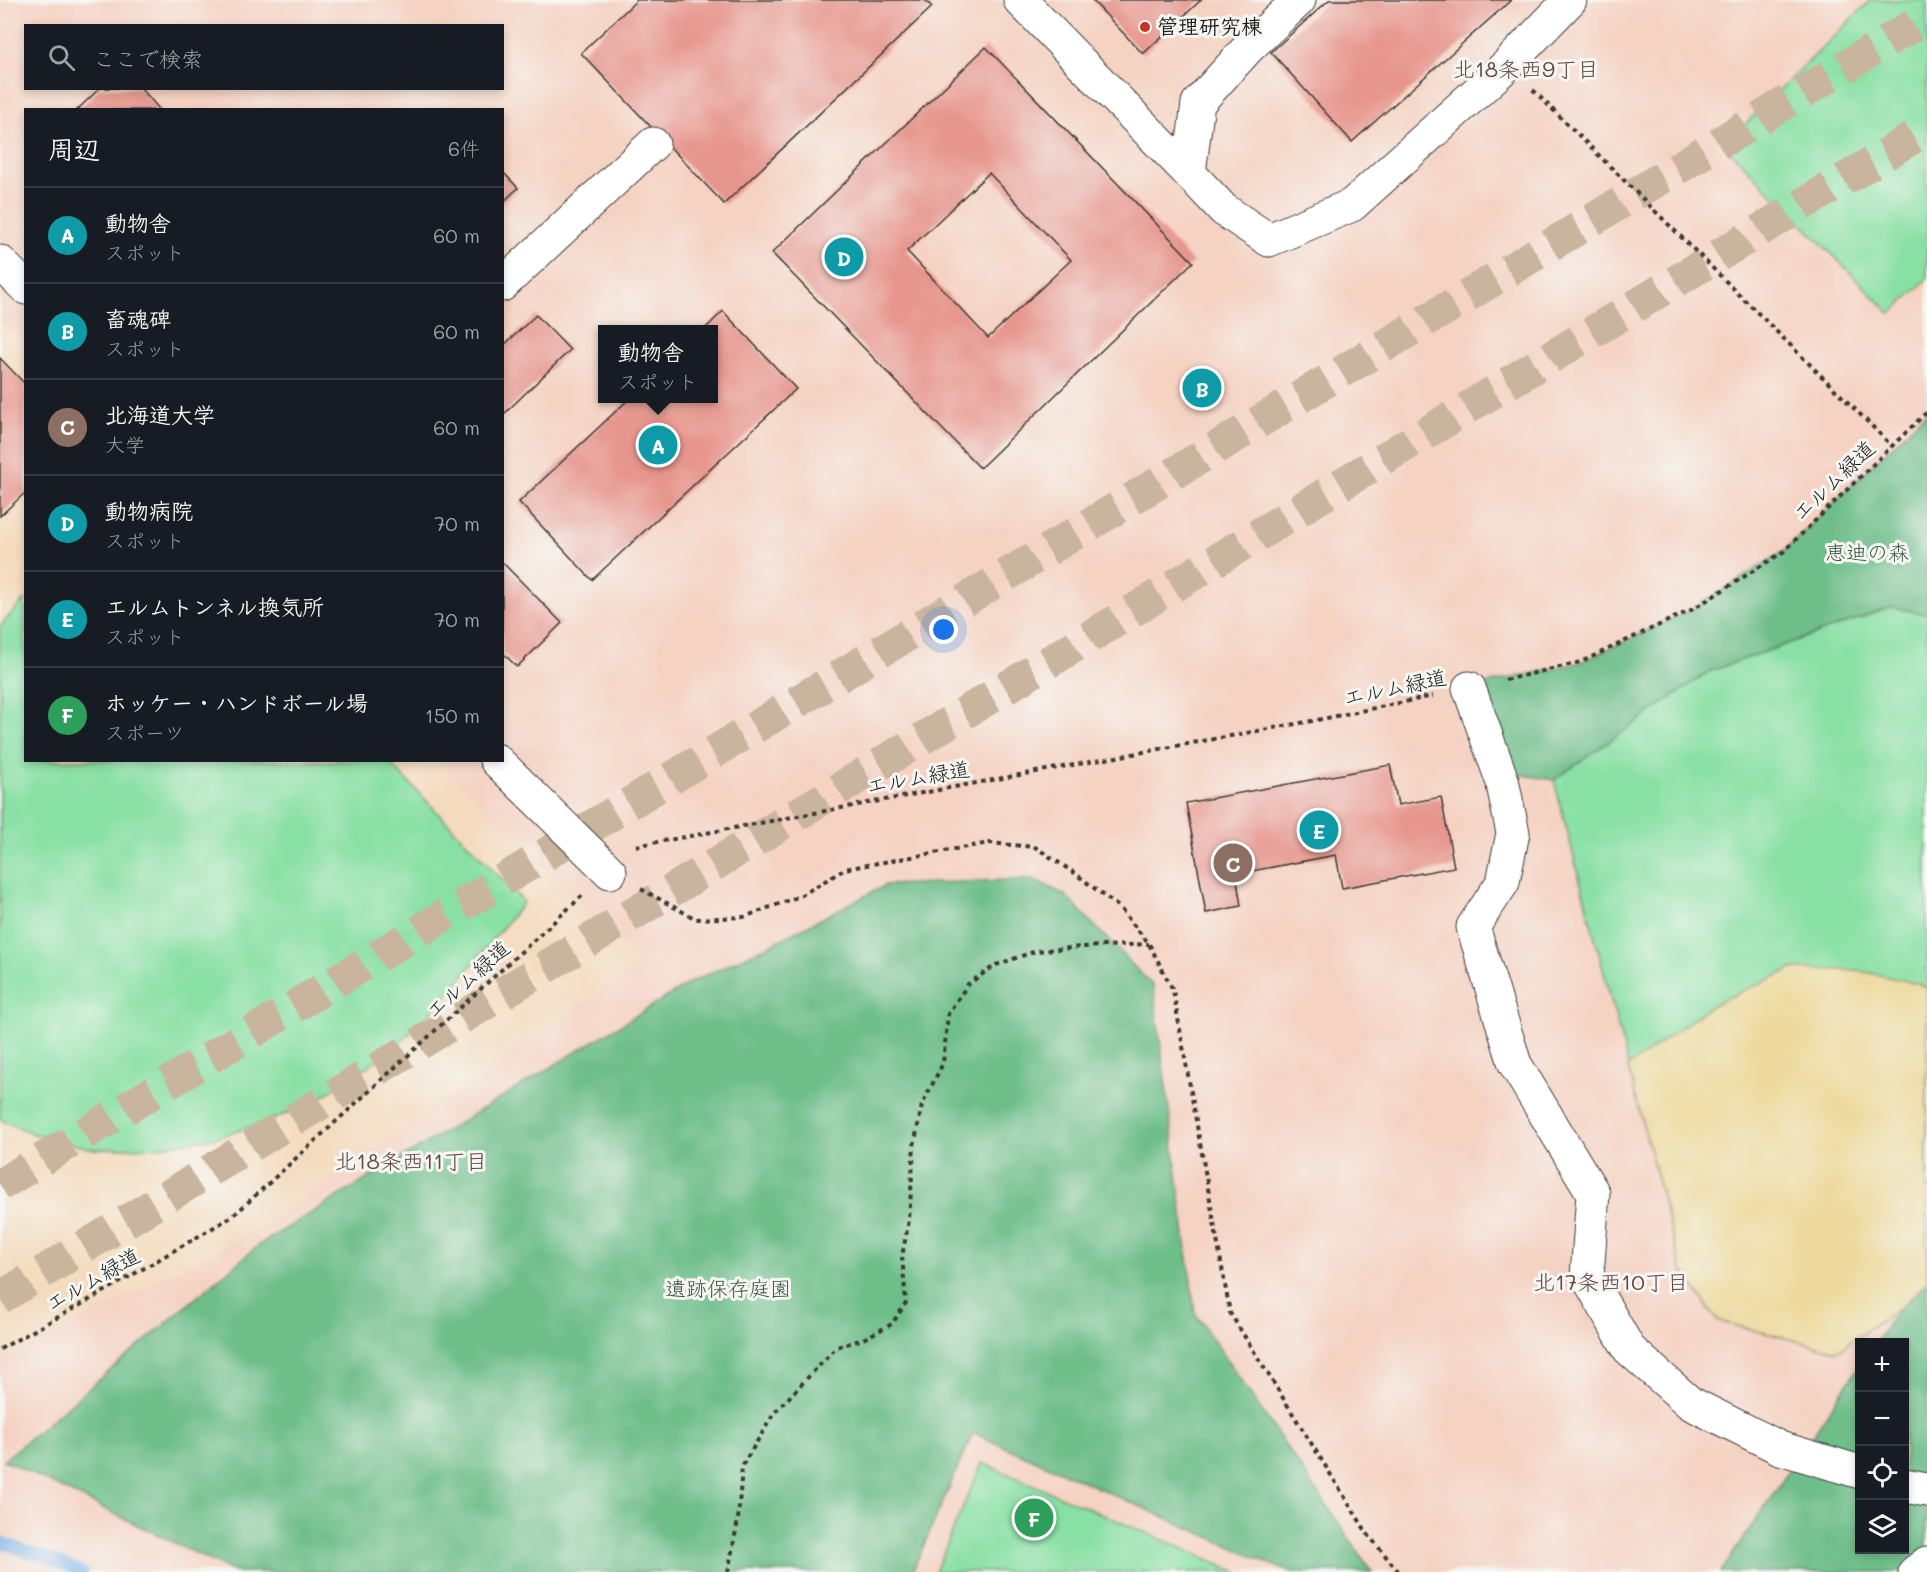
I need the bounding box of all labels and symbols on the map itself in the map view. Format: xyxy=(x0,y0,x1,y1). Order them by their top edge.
place label: 管理研究棟 xyxy=(1157,12,1262,39)
marker: 管理研究棟 xyxy=(1138,20,1152,34)
district label: 北18条西9丁目 xyxy=(1453,54,1599,83)
pin: D xyxy=(824,234,864,280)
pin: B xyxy=(1182,366,1222,410)
pin: A xyxy=(638,422,678,468)
street label: エルム緑道 xyxy=(1786,434,1880,526)
park label: 恵迪の森 xyxy=(1825,538,1909,565)
your location xyxy=(929,615,958,644)
street label: エルム緑道 xyxy=(1341,662,1449,711)
street label: エルム緑道 xyxy=(864,754,972,799)
pin: E xyxy=(1300,808,1338,852)
pin: C xyxy=(1214,840,1252,886)
street label: エルム緑道 xyxy=(419,934,515,1024)
district label: 北18条西11丁目 xyxy=(335,1146,487,1175)
street label: エルム緑道 xyxy=(40,1241,144,1317)
district label: 北17条西10丁目 xyxy=(1533,1267,1689,1296)
park label: 遺跡保存庭園 xyxy=(665,1274,791,1301)
pin: F xyxy=(1014,1496,1054,1540)

